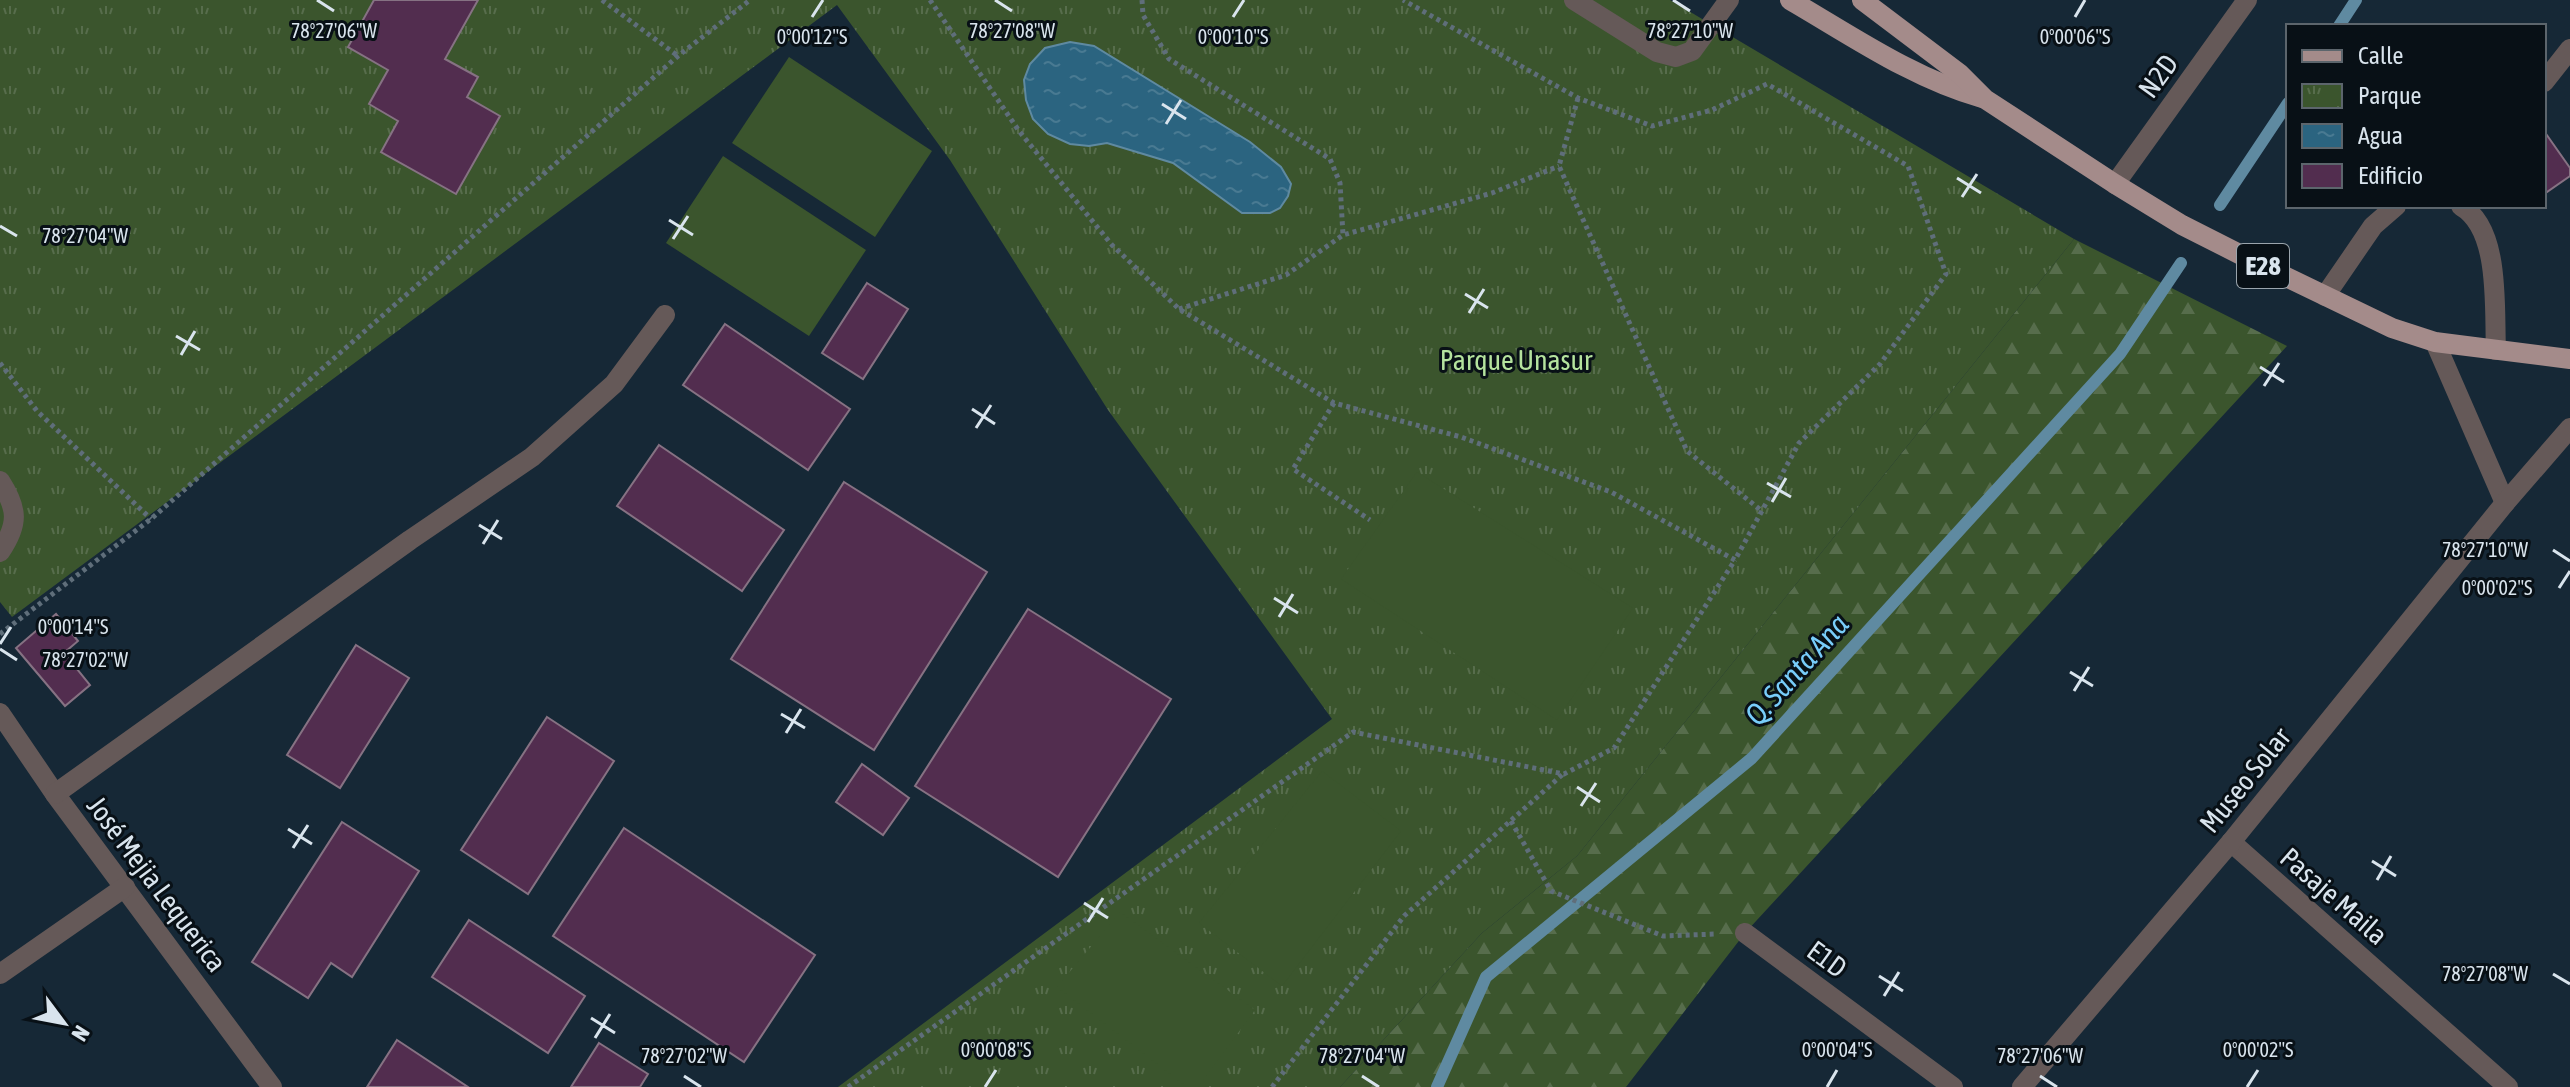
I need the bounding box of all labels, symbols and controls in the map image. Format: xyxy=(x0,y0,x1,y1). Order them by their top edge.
text: 78°27'06"W xyxy=(291,19,378,42)
text: 78°27'08"W xyxy=(969,19,1056,42)
text: 78°27'10"W xyxy=(1647,19,1734,42)
legend xyxy=(2286,24,2546,208)
text: 0°00'12"S xyxy=(777,25,847,48)
text: 0°00'10"S xyxy=(1198,25,1268,48)
text: 0°00'06"S xyxy=(2040,25,2110,48)
text: Calle xyxy=(2358,42,2403,69)
street label: N2D xyxy=(2132,48,2184,104)
text: Parque xyxy=(2358,82,2421,109)
text: Agua xyxy=(2358,122,2403,149)
text: Edificio xyxy=(2358,162,2423,189)
text: 78°27'04"W xyxy=(42,224,129,247)
road number: E28 xyxy=(2237,244,2289,288)
park label: Parque Unasur xyxy=(1440,344,1593,376)
text: 78°27'10"W xyxy=(2442,538,2529,561)
text: 0°00'02"S xyxy=(2462,576,2532,599)
water label: Q. Santa Ana xyxy=(1738,607,1855,732)
text: 0°00'14"S xyxy=(38,615,108,638)
text: 78°27'02"W xyxy=(42,648,129,671)
street label: Museo Solar xyxy=(2193,721,2297,839)
street label: José Mejia Lequerica xyxy=(81,790,233,978)
street label: Pasaje Maila xyxy=(2274,841,2394,951)
street label: E1D xyxy=(1801,934,1853,984)
text: 78°27'08"W xyxy=(2442,962,2529,985)
north arrow xyxy=(24,983,104,1063)
text: N xyxy=(66,1021,95,1046)
text: 0°00'08"S xyxy=(961,1038,1031,1061)
text: 0°00'04"S xyxy=(1802,1038,1872,1061)
text: 0°00'02"S xyxy=(2223,1038,2293,1061)
text: 78°27'02"W xyxy=(641,1044,728,1067)
text: 78°27'04"W xyxy=(1319,1044,1406,1067)
text: 78°27'06"W xyxy=(1997,1044,2084,1067)

